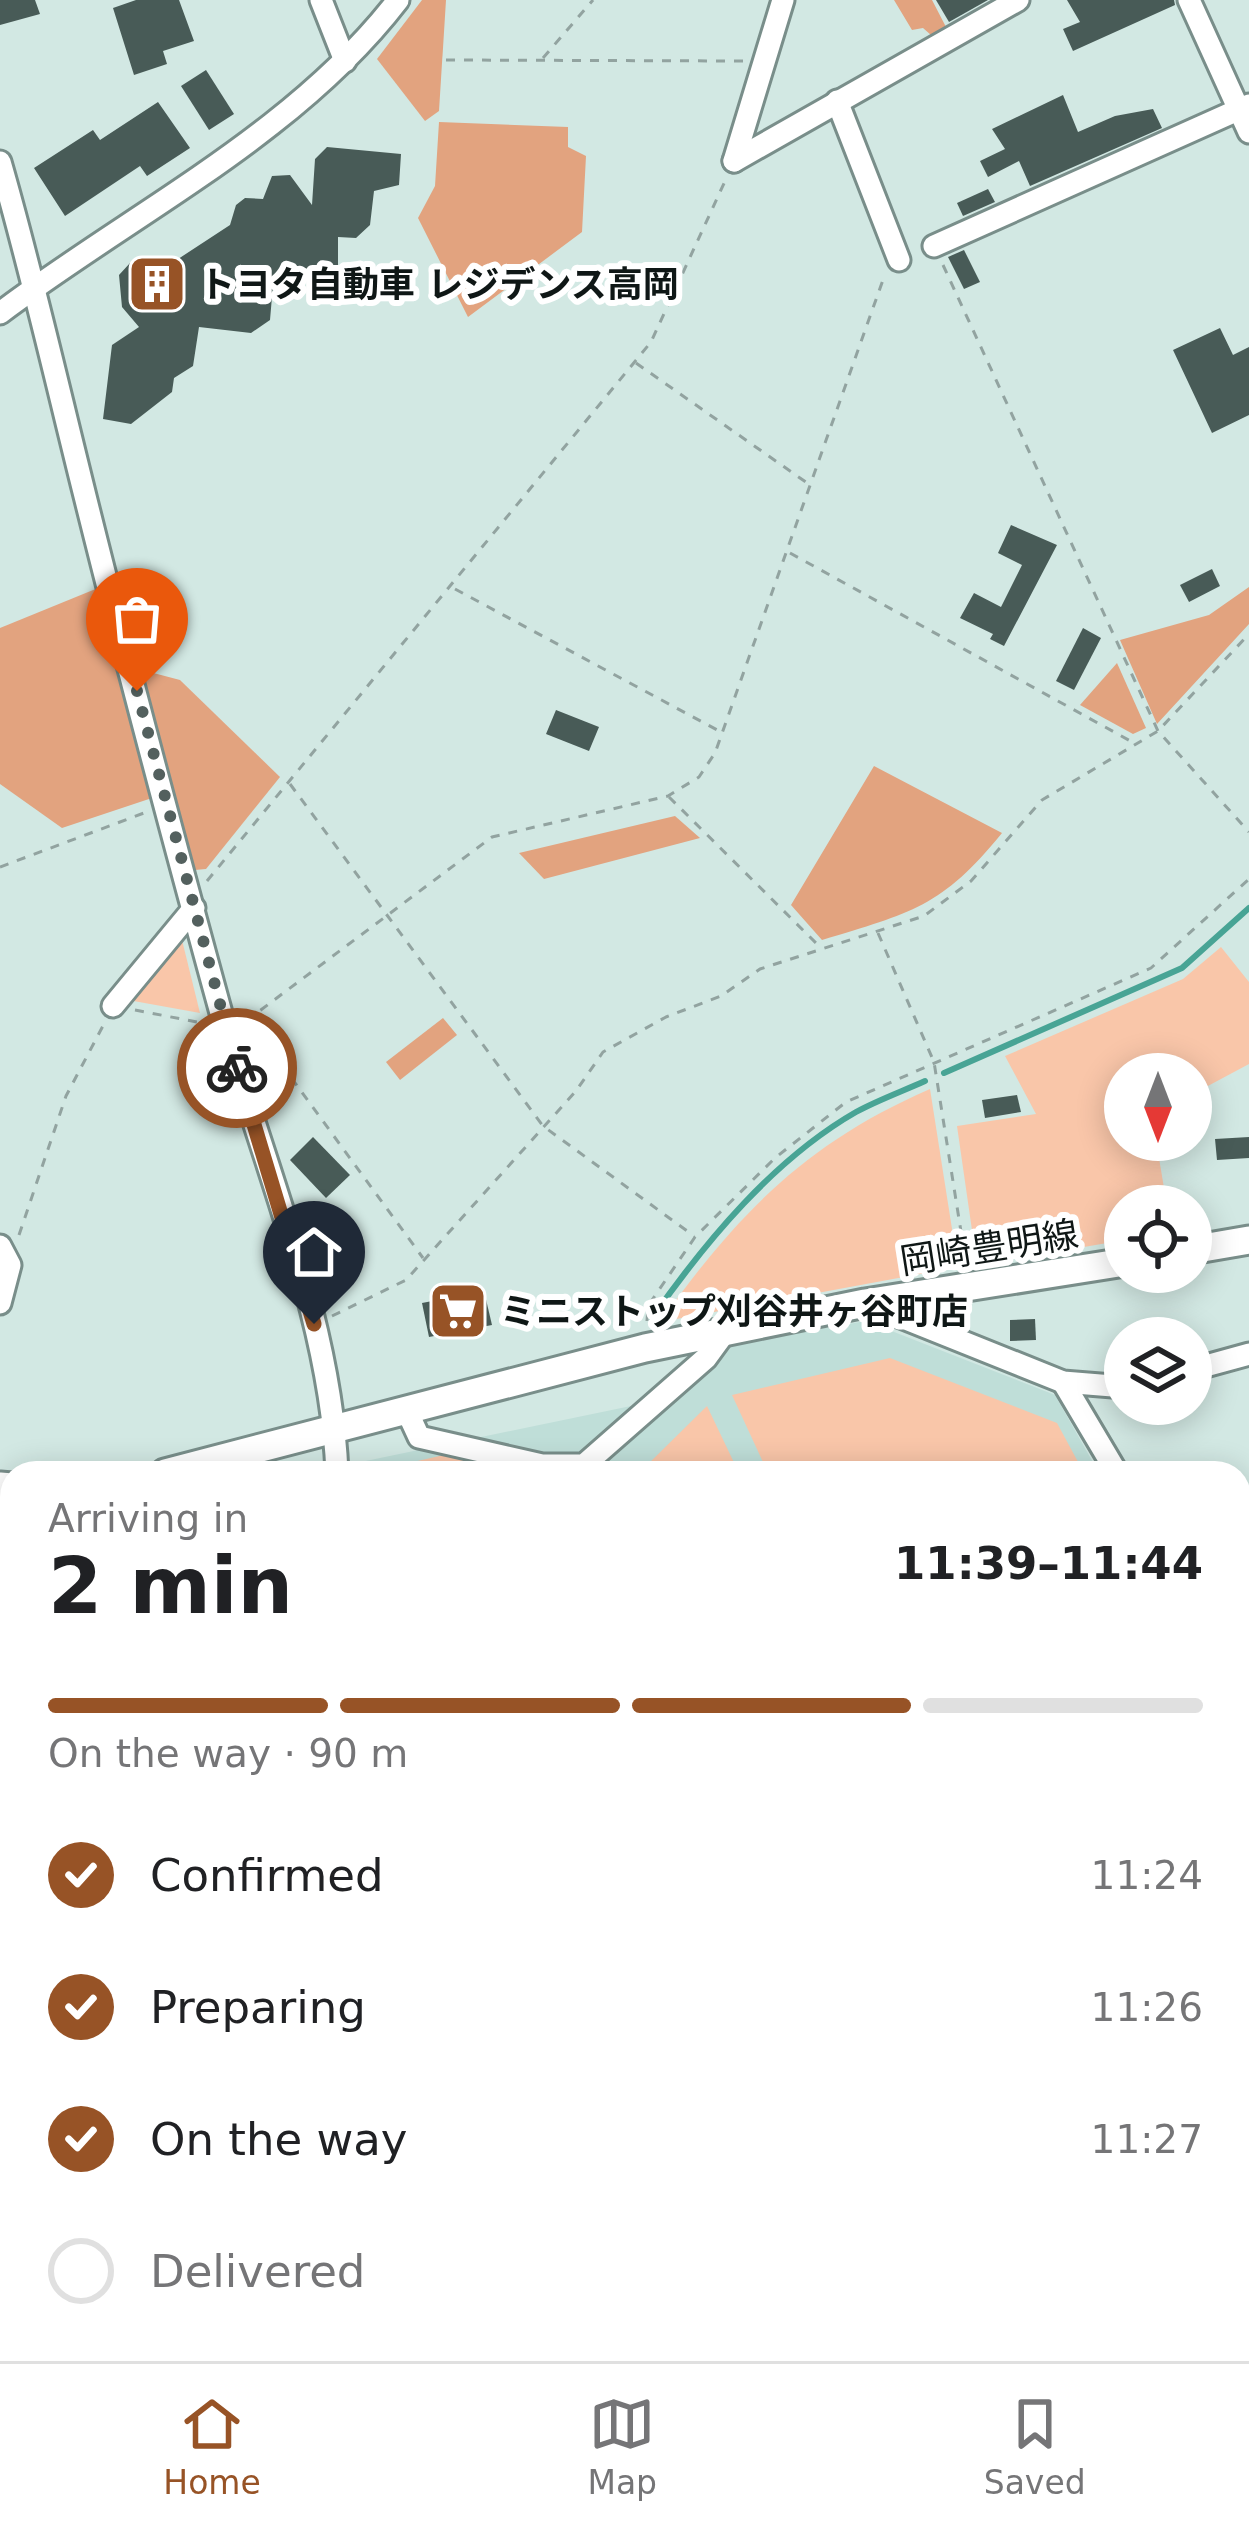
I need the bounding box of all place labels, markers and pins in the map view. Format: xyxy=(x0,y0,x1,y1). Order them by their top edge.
building icon: トヨタ自動車 レジデンス高岡 xyxy=(126,253,188,315)
place label: トヨタ自動車 レジデンス高岡 xyxy=(199,264,679,305)
pin xyxy=(86,568,188,691)
pin xyxy=(263,1201,365,1324)
supermarket icon: ミニストップ刈谷井ヶ谷町店 xyxy=(427,1280,489,1342)
place label: ミニストップ刈谷井ヶ谷町店 xyxy=(500,1291,968,1332)

